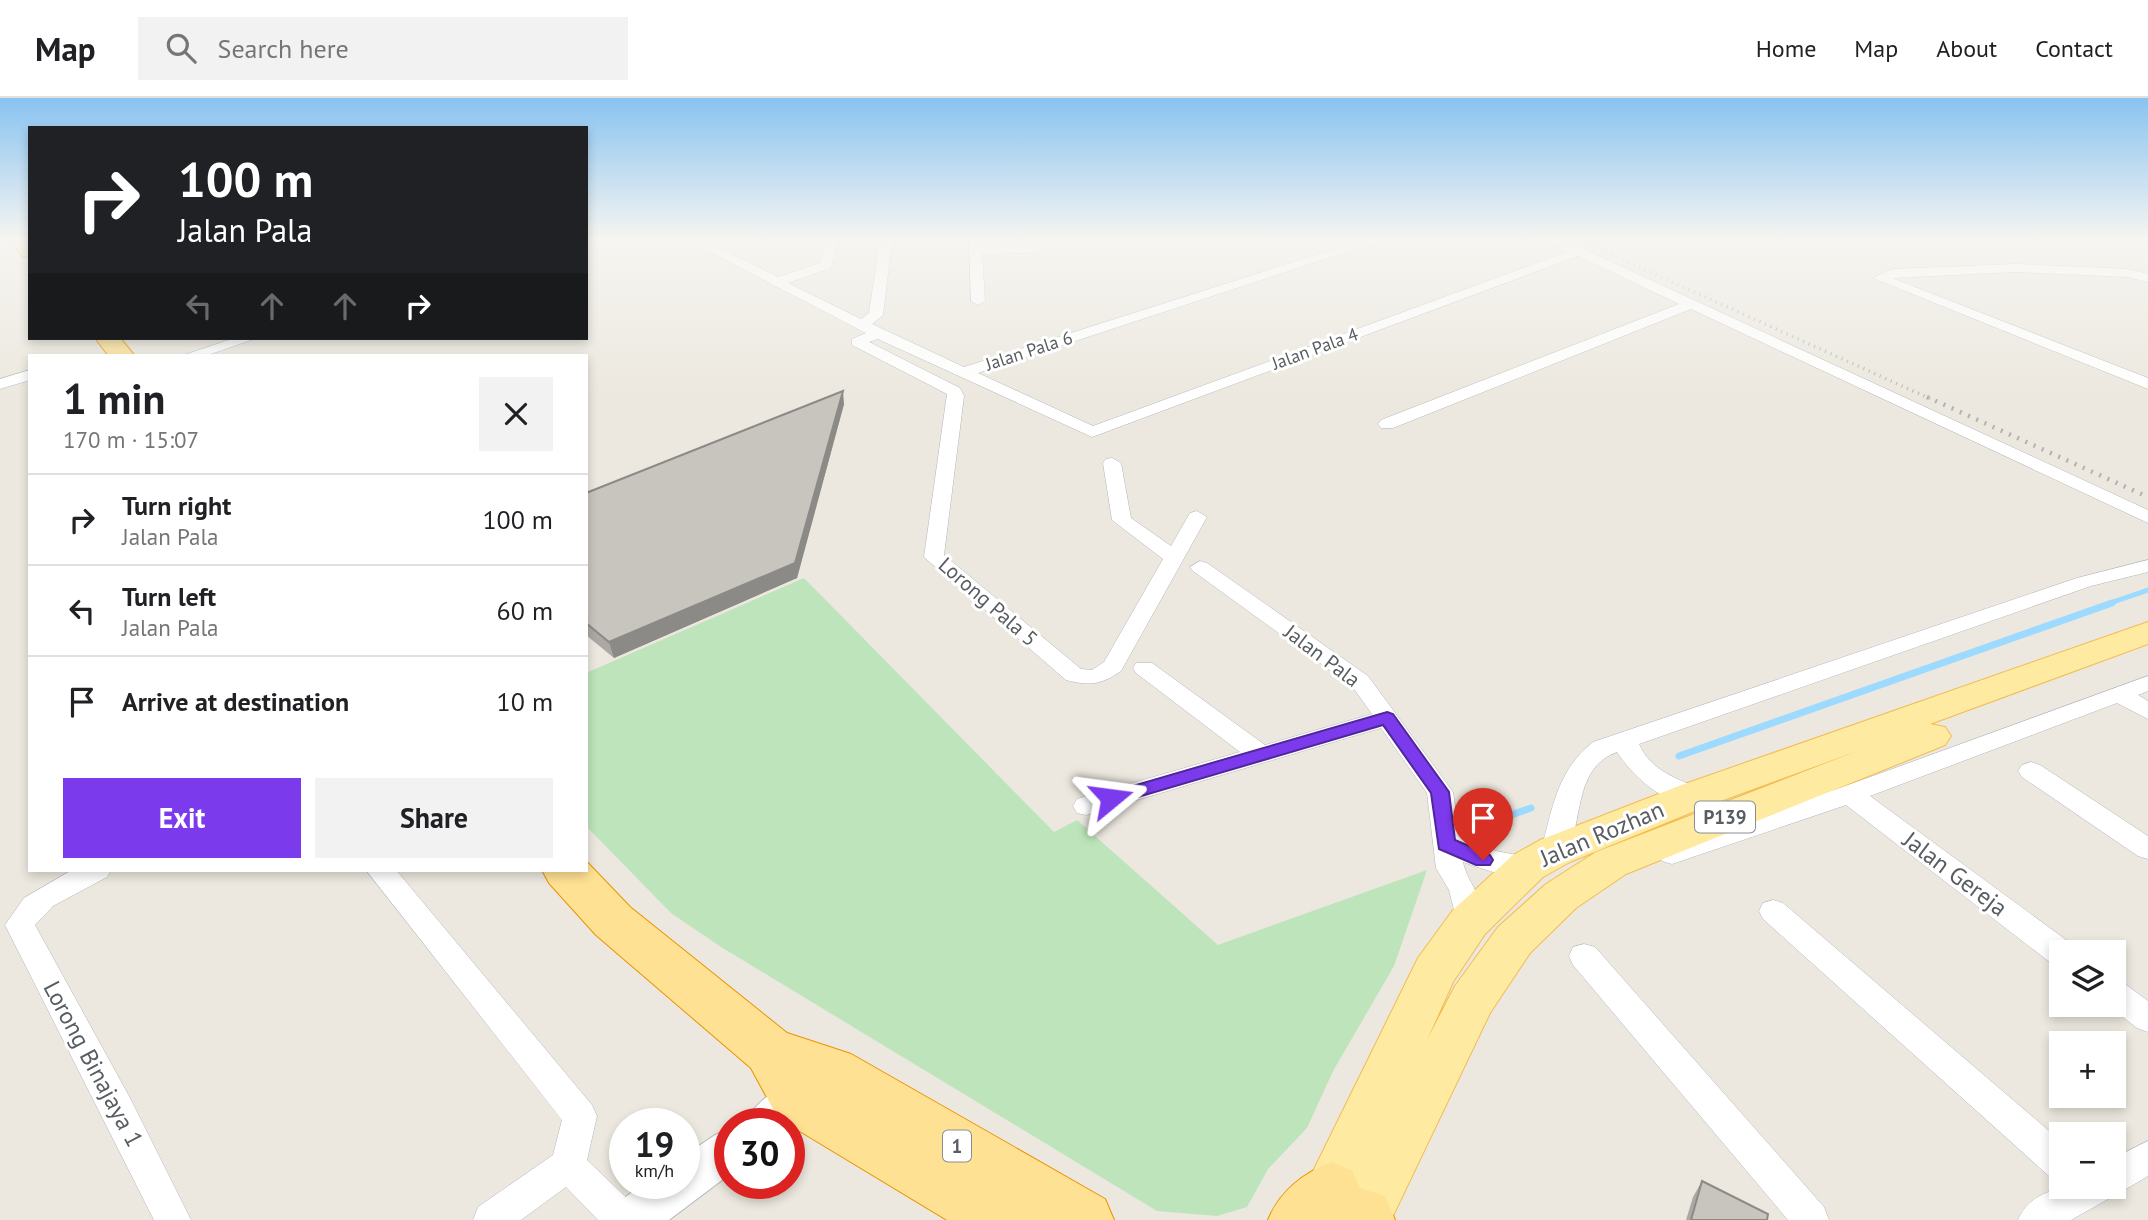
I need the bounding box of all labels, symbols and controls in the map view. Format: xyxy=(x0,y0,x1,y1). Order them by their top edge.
search box xyxy=(138,17,628,80)
text: Map xyxy=(35,27,96,70)
icon: search xyxy=(162,29,200,67)
text: Search here xyxy=(218,32,349,65)
text: Home xyxy=(1756,33,1816,64)
text: Map xyxy=(1854,33,1898,64)
text: About xyxy=(1936,33,1997,64)
text: Contact xyxy=(2035,33,2113,64)
text: 100 m xyxy=(178,147,313,211)
icon: right xyxy=(63,154,154,245)
text: Jalan Pala xyxy=(178,209,312,251)
icon: left xyxy=(180,287,218,325)
icon: ahead xyxy=(253,287,291,325)
icon: ahead xyxy=(326,287,364,325)
icon: right xyxy=(399,287,437,325)
street label: Jalan Pala 4 xyxy=(1268,322,1361,375)
street label: Jalan Pala 6 xyxy=(981,326,1075,376)
text: 1 min xyxy=(63,371,165,426)
button: close xyxy=(479,377,553,451)
text: 170 m · 15:07 xyxy=(63,425,199,454)
text: Turn right xyxy=(122,489,231,522)
icon: right xyxy=(63,501,101,539)
text: 100 m xyxy=(482,503,553,536)
text: Jalan Pala xyxy=(122,522,219,551)
street label: Lorong Pala 5 xyxy=(933,551,1043,652)
text: Turn left xyxy=(122,580,216,613)
icon: left xyxy=(63,592,101,630)
text: 60 m xyxy=(497,594,553,627)
text: Jalan Pala xyxy=(122,613,219,642)
street label: Jalan Pala xyxy=(1278,618,1366,693)
icon: arrive xyxy=(63,683,101,721)
text: Arrive at destination xyxy=(122,685,349,718)
text: 10 m xyxy=(497,685,553,718)
position arrow xyxy=(1074,761,1148,835)
button: Exit xyxy=(63,778,301,858)
button: Share xyxy=(315,778,553,858)
pin xyxy=(1453,788,1513,860)
street label: Jalan Rozhan xyxy=(1534,794,1669,874)
icon: arrive xyxy=(1464,799,1502,837)
road number: P139 xyxy=(1695,802,1755,832)
street label: Jalan Gereja xyxy=(1896,824,2014,923)
map controls xyxy=(2049,940,2126,1199)
button: layers xyxy=(2049,940,2126,1017)
street label: Lorong Binajaya 1 xyxy=(37,975,150,1152)
button: + xyxy=(2049,1031,2126,1108)
speed limit sign: 30 xyxy=(714,1108,805,1199)
text: 19 xyxy=(635,1121,674,1167)
button: − xyxy=(2049,1122,2126,1199)
road number: 1 xyxy=(943,1130,971,1162)
text: km/h xyxy=(635,1159,674,1182)

